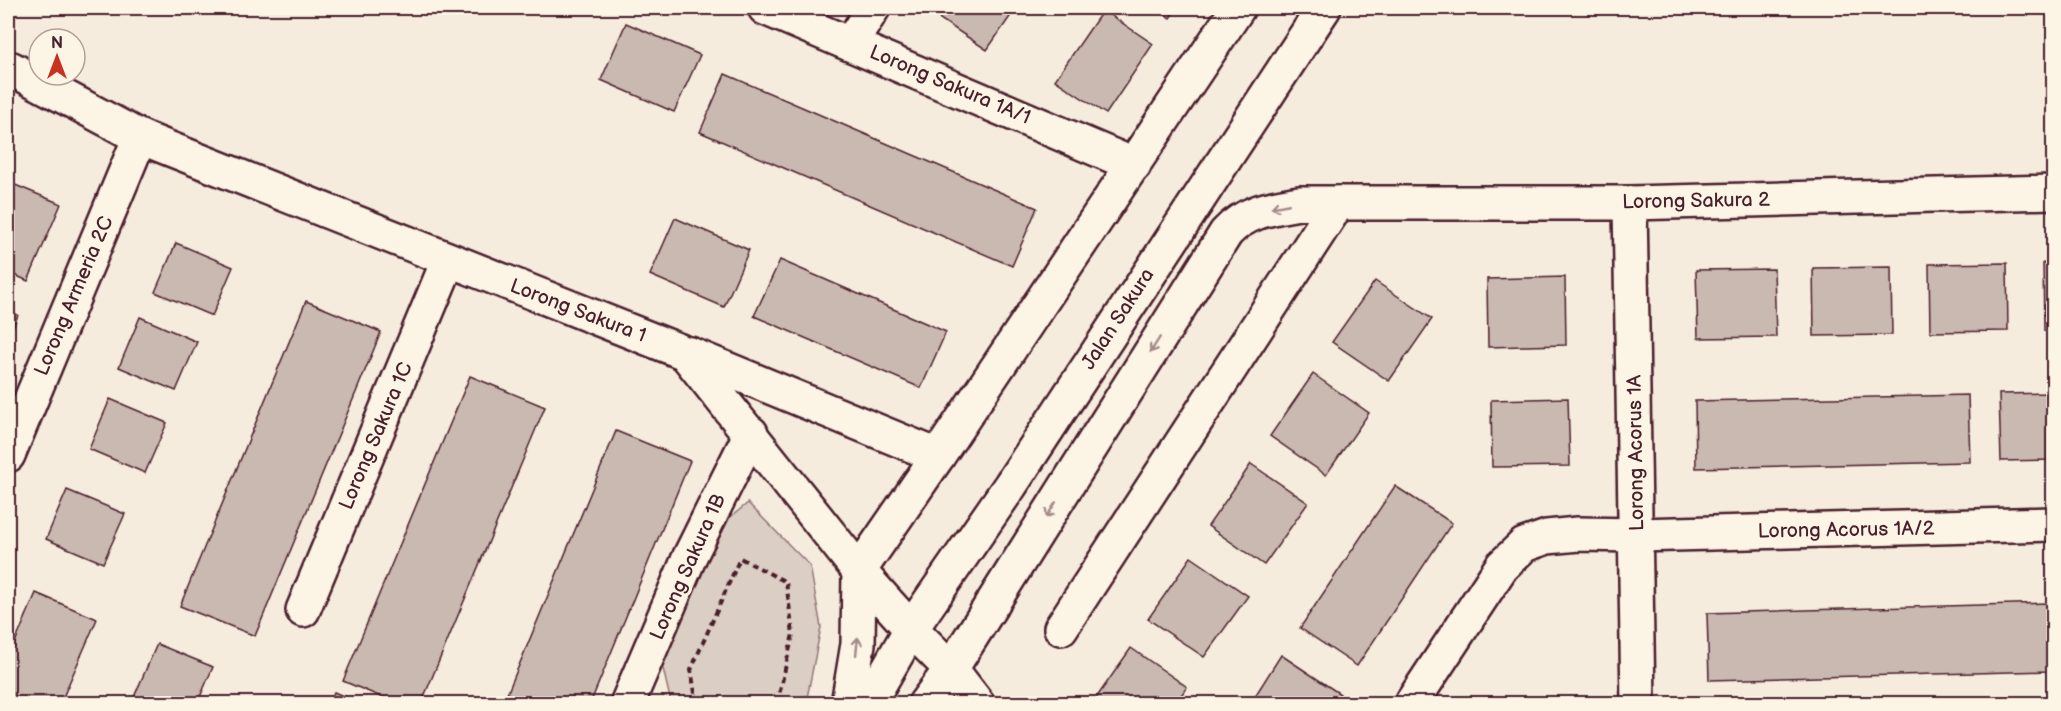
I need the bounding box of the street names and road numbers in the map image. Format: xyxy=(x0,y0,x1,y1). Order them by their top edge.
street label: Lorong Sakura 1A/1 xyxy=(866,40,1034,130)
street label: Lorong Sakura 2 xyxy=(1622,188,1770,214)
street label: Lorong Armeria 2C xyxy=(30,213,118,379)
street label: Jalan Sakura xyxy=(1076,264,1160,374)
street label: Lorong Sakura 1 xyxy=(507,274,649,348)
street label: Lorong Sakura 1C xyxy=(334,359,418,513)
street label: Lorong Acorus 1A xyxy=(1623,374,1649,531)
street label: Lorong Sakura 1B xyxy=(645,490,731,644)
street label: Lorong Acorus 1A/2 xyxy=(1757,516,1935,544)

